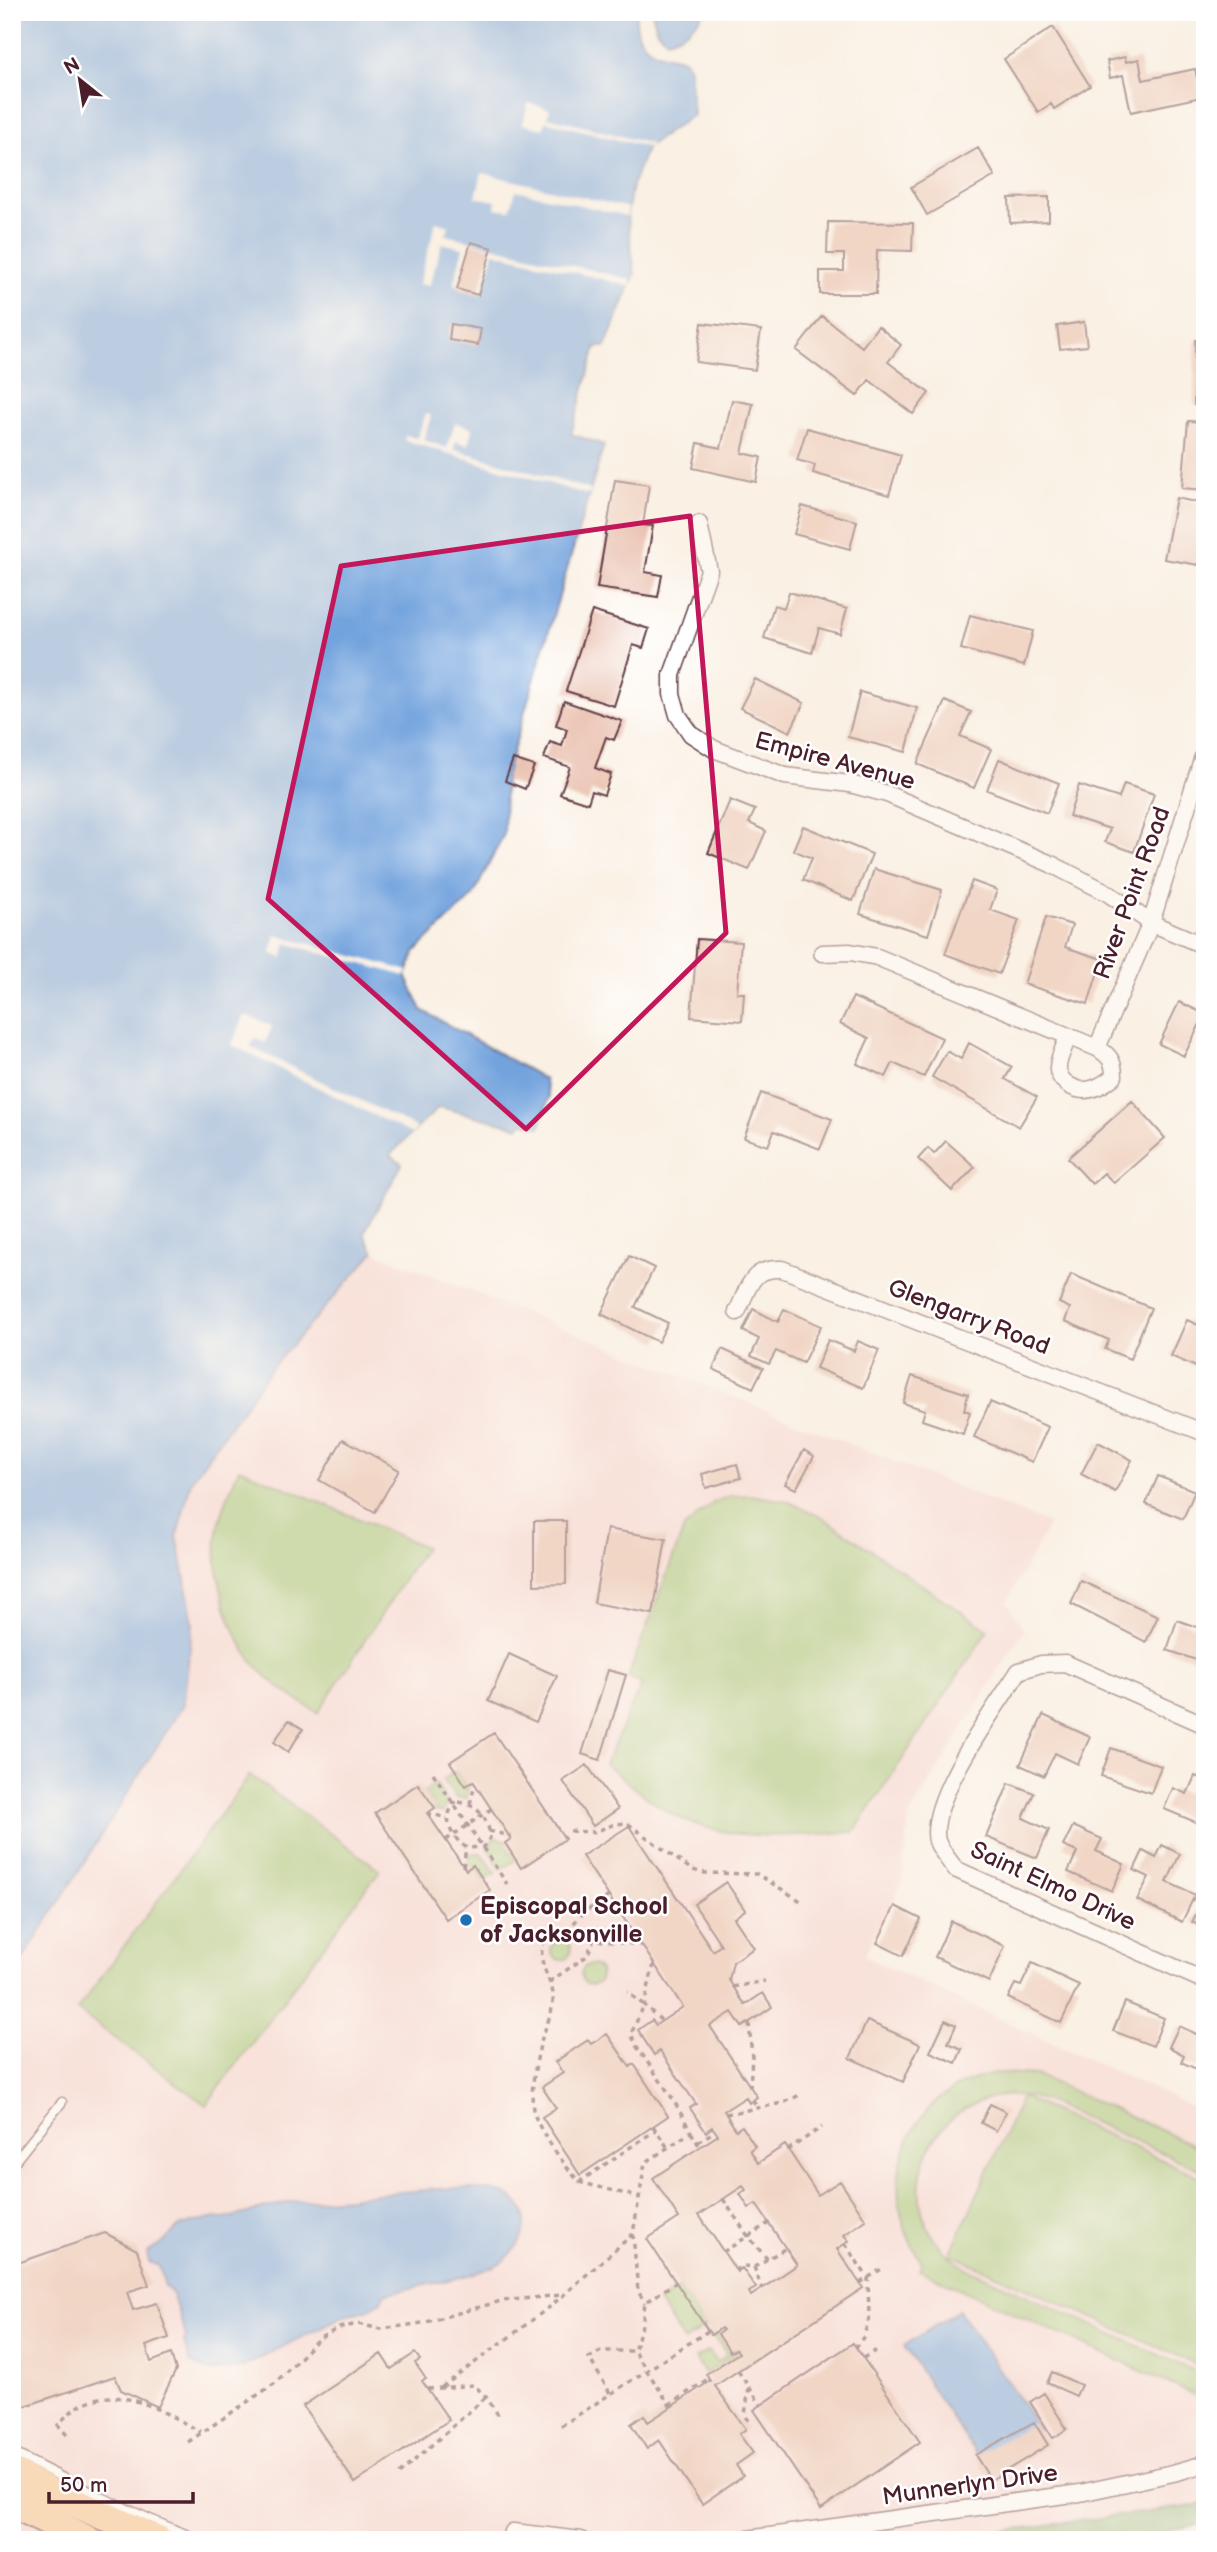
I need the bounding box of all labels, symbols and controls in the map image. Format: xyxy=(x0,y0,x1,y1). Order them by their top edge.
north arrow xyxy=(46,46,116,116)
text: N xyxy=(60,53,84,80)
street label: Empire Avenue xyxy=(752,726,918,796)
street label: River Point Road xyxy=(1087,803,1177,983)
street label: Glengarry Road xyxy=(884,1273,1054,1361)
street label: Saint Elmo Drive xyxy=(966,1835,1140,1937)
place label: Episcopal School of Jacksonville xyxy=(480,1892,668,1949)
marker: Episcopal School of Jacksonville xyxy=(458,1912,474,1928)
street label: Munnerlyn Drive xyxy=(880,2458,1060,2512)
scale bar xyxy=(49,2461,192,2505)
text: 50 m xyxy=(60,2473,107,2498)

